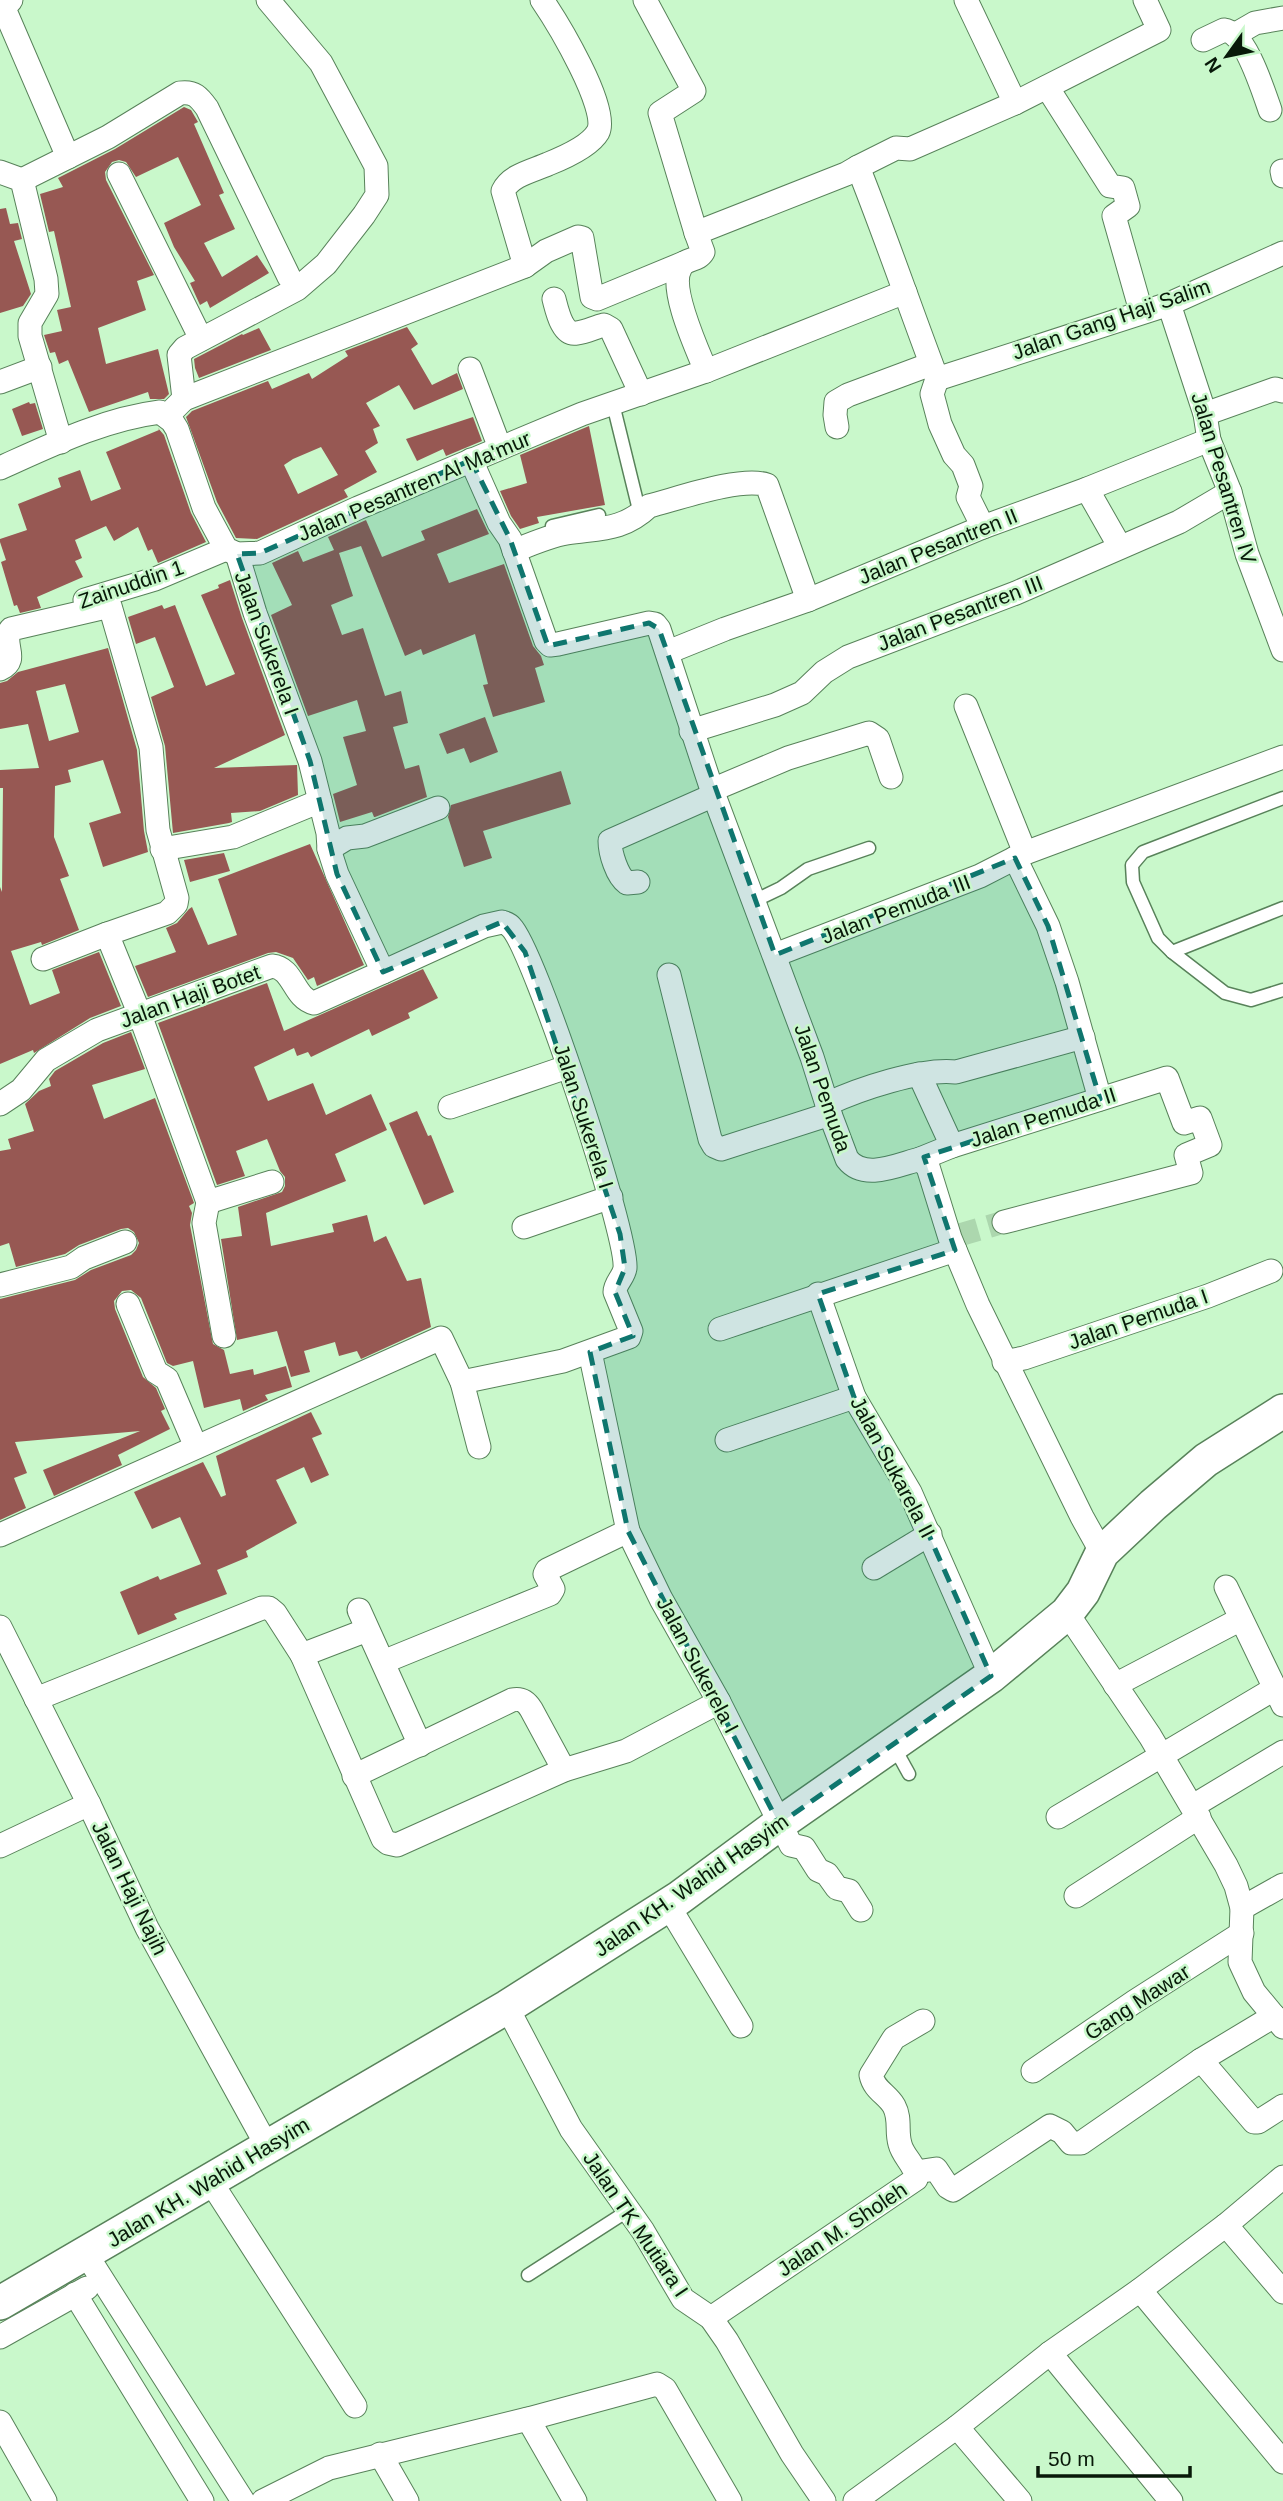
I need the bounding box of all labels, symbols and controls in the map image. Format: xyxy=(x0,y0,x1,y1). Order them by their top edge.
north arrow xyxy=(1192,21,1262,91)
text: N xyxy=(1201,54,1226,76)
street label: Jalan Gang Haji Salim xyxy=(1009,274,1213,364)
street label: Jalan Pesantren IV xyxy=(1187,390,1261,566)
street label: Jalan Pesantren Al Ma'mur xyxy=(294,427,534,545)
street label: Jalan Pesantren II xyxy=(855,504,1021,588)
street label: Zainuddin 1 xyxy=(75,555,187,613)
street label: Jalan Sukerela I xyxy=(230,568,304,718)
street label: Jalan Pesantren III xyxy=(874,571,1046,655)
street label: Jalan Pemuda III xyxy=(818,870,974,948)
street label: Jalan Haji Botet xyxy=(117,960,263,1032)
street label: Jalan Pemuda xyxy=(790,1021,856,1156)
street label: Jalan Sukerela I xyxy=(550,1041,618,1191)
street label: Jalan Pemuda II xyxy=(967,1083,1119,1151)
street label: Jalan Pemuda I xyxy=(1065,1284,1211,1354)
street label: Jalan Sukarela II xyxy=(846,1393,940,1541)
street label: Jalan Sukerela I xyxy=(652,1593,744,1737)
street label: Jalan KH. Wahid Hasyim xyxy=(590,1809,792,1961)
street label: Jalan Haji Najih xyxy=(88,1817,172,1959)
street label: Gang Mawar xyxy=(1080,1960,1194,2044)
street label: Jalan KH. Wahid Hasyim xyxy=(103,2113,313,2251)
street label: Jalan TK Mutiara I xyxy=(579,2147,693,2301)
street label: Jalan M. Sholeh xyxy=(773,2177,911,2281)
scale bar xyxy=(1038,2434,1190,2478)
text: 50 m xyxy=(1048,2447,1095,2470)

